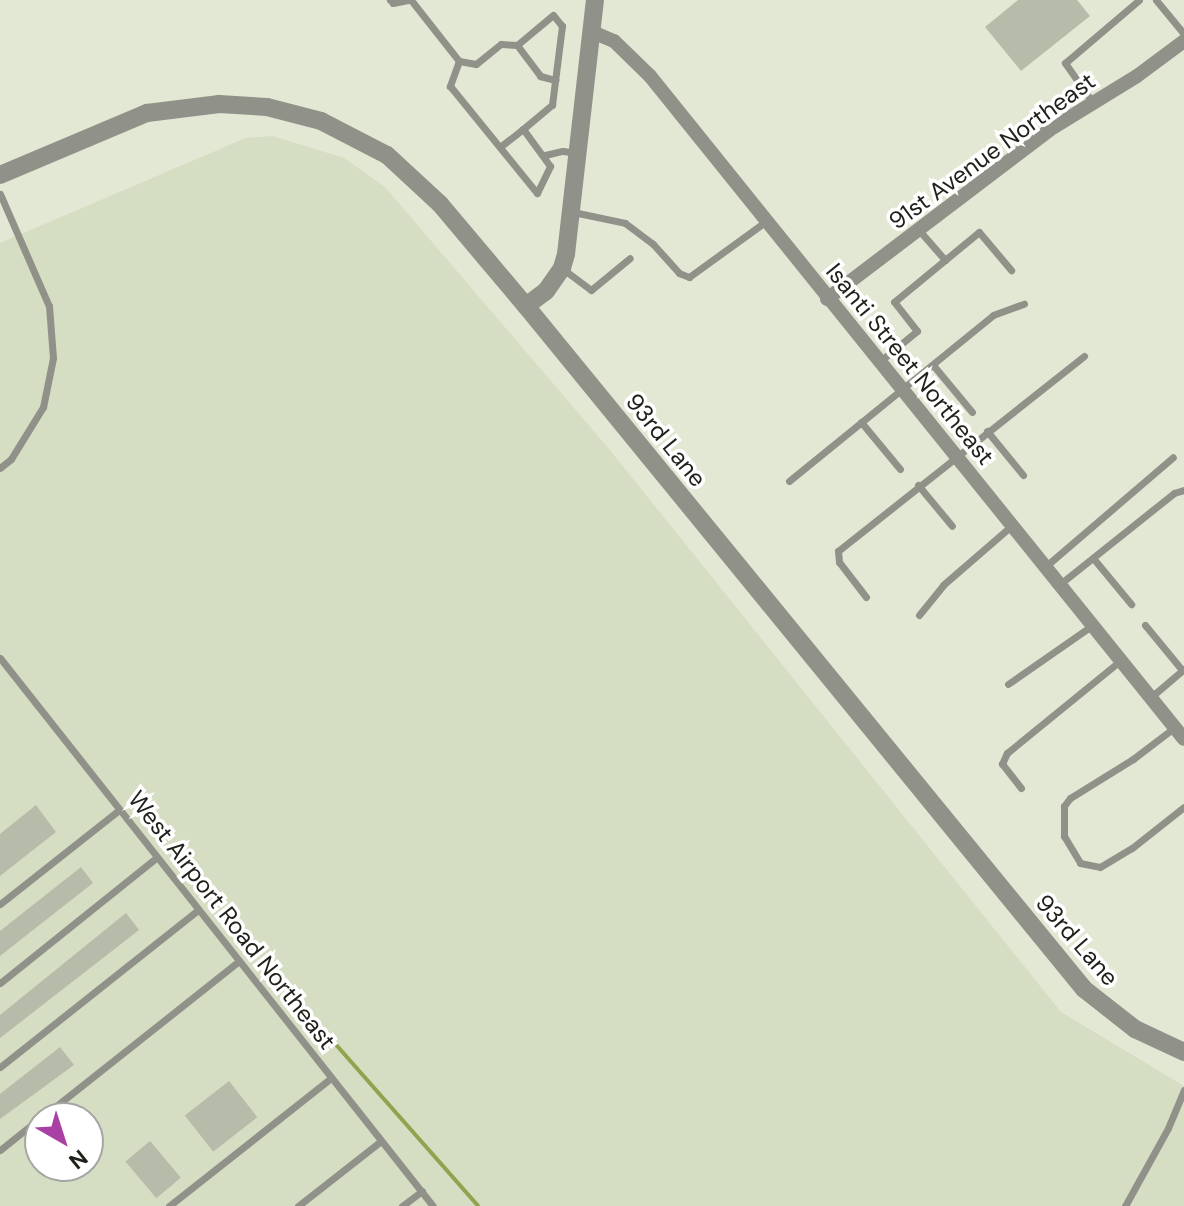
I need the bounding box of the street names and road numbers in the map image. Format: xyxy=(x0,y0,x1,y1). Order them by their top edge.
street label: 91st Avenue Northeast xyxy=(883,66,1101,236)
street label: Isanti Street Northeast xyxy=(820,257,1000,471)
street label: 93rd Lane xyxy=(620,387,712,493)
street label: West Airport Road Northeast xyxy=(122,785,342,1055)
street label: 93rd Lane xyxy=(1029,888,1125,992)

